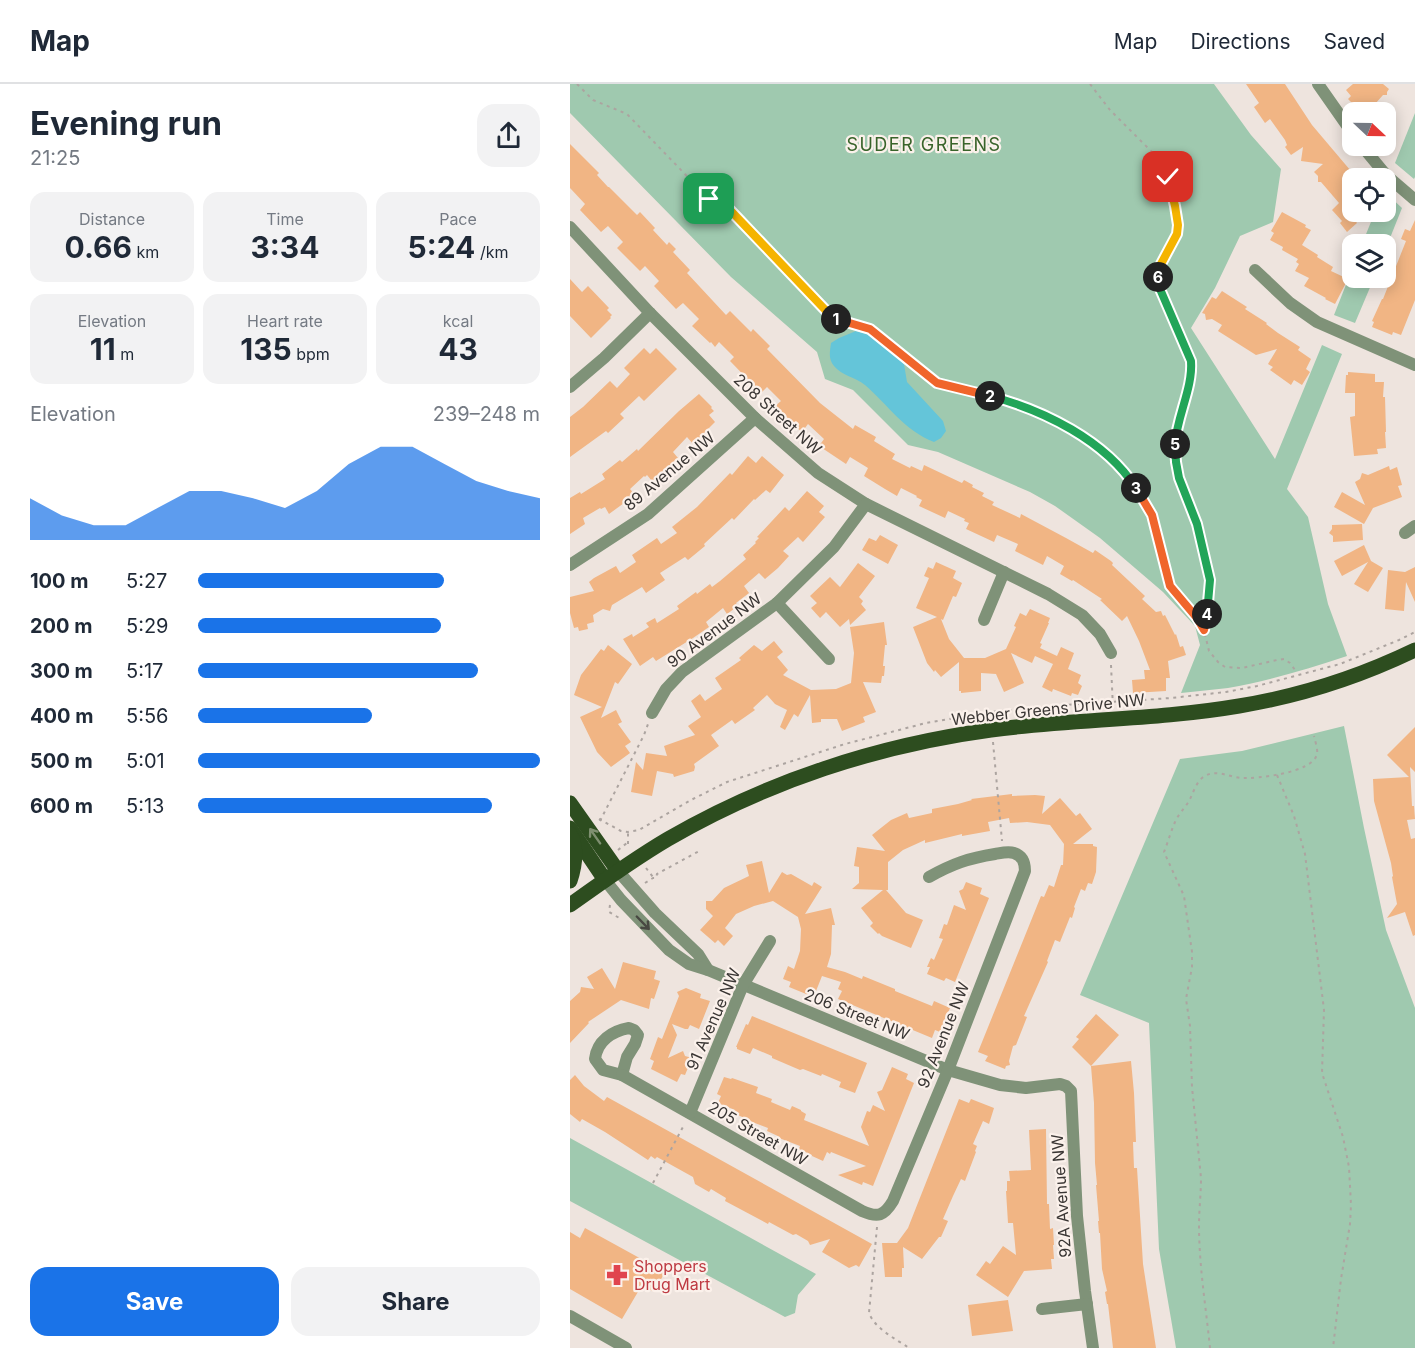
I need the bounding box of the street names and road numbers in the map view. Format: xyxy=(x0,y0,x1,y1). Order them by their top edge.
street label: 208 Street NW xyxy=(730,369,826,459)
street label: 89 Avenue NW xyxy=(619,427,719,515)
street label: 90 Avenue NW xyxy=(663,588,765,672)
street label: Webber Greens Drive NW xyxy=(950,689,1146,729)
street label: 91 Avenue NW xyxy=(682,965,744,1073)
street label: 92 Avenue NW xyxy=(913,979,973,1091)
street label: 206 Street NW xyxy=(801,984,913,1044)
street label: 205 Street NW xyxy=(705,1096,812,1170)
street label: 92A Avenue NW xyxy=(1047,1133,1075,1258)

